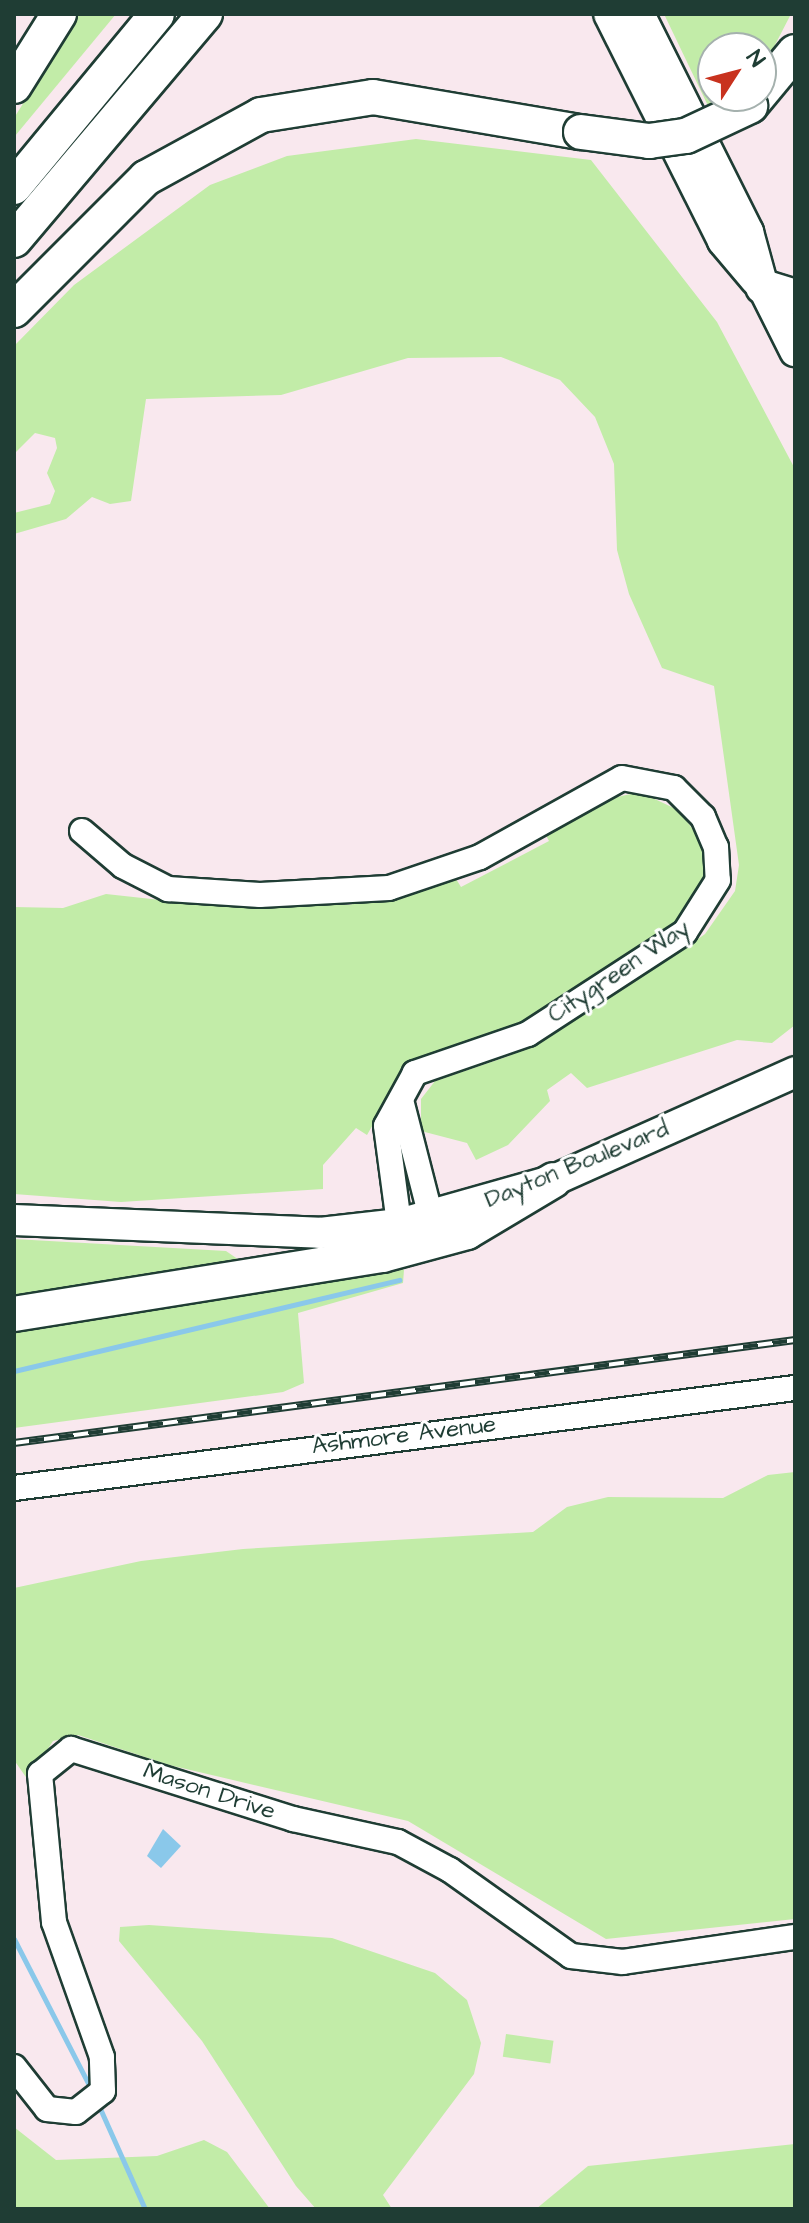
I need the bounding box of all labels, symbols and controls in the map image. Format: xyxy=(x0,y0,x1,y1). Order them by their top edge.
north arrow xyxy=(697,32,777,112)
text: N xyxy=(739,44,772,73)
street label: Citygreen Way xyxy=(543,914,695,1030)
street label: Dayton Boulevard xyxy=(481,1115,673,1215)
street label: Ashmore Avenue xyxy=(310,1410,498,1462)
street label: Mason Drive xyxy=(139,1757,279,1827)

